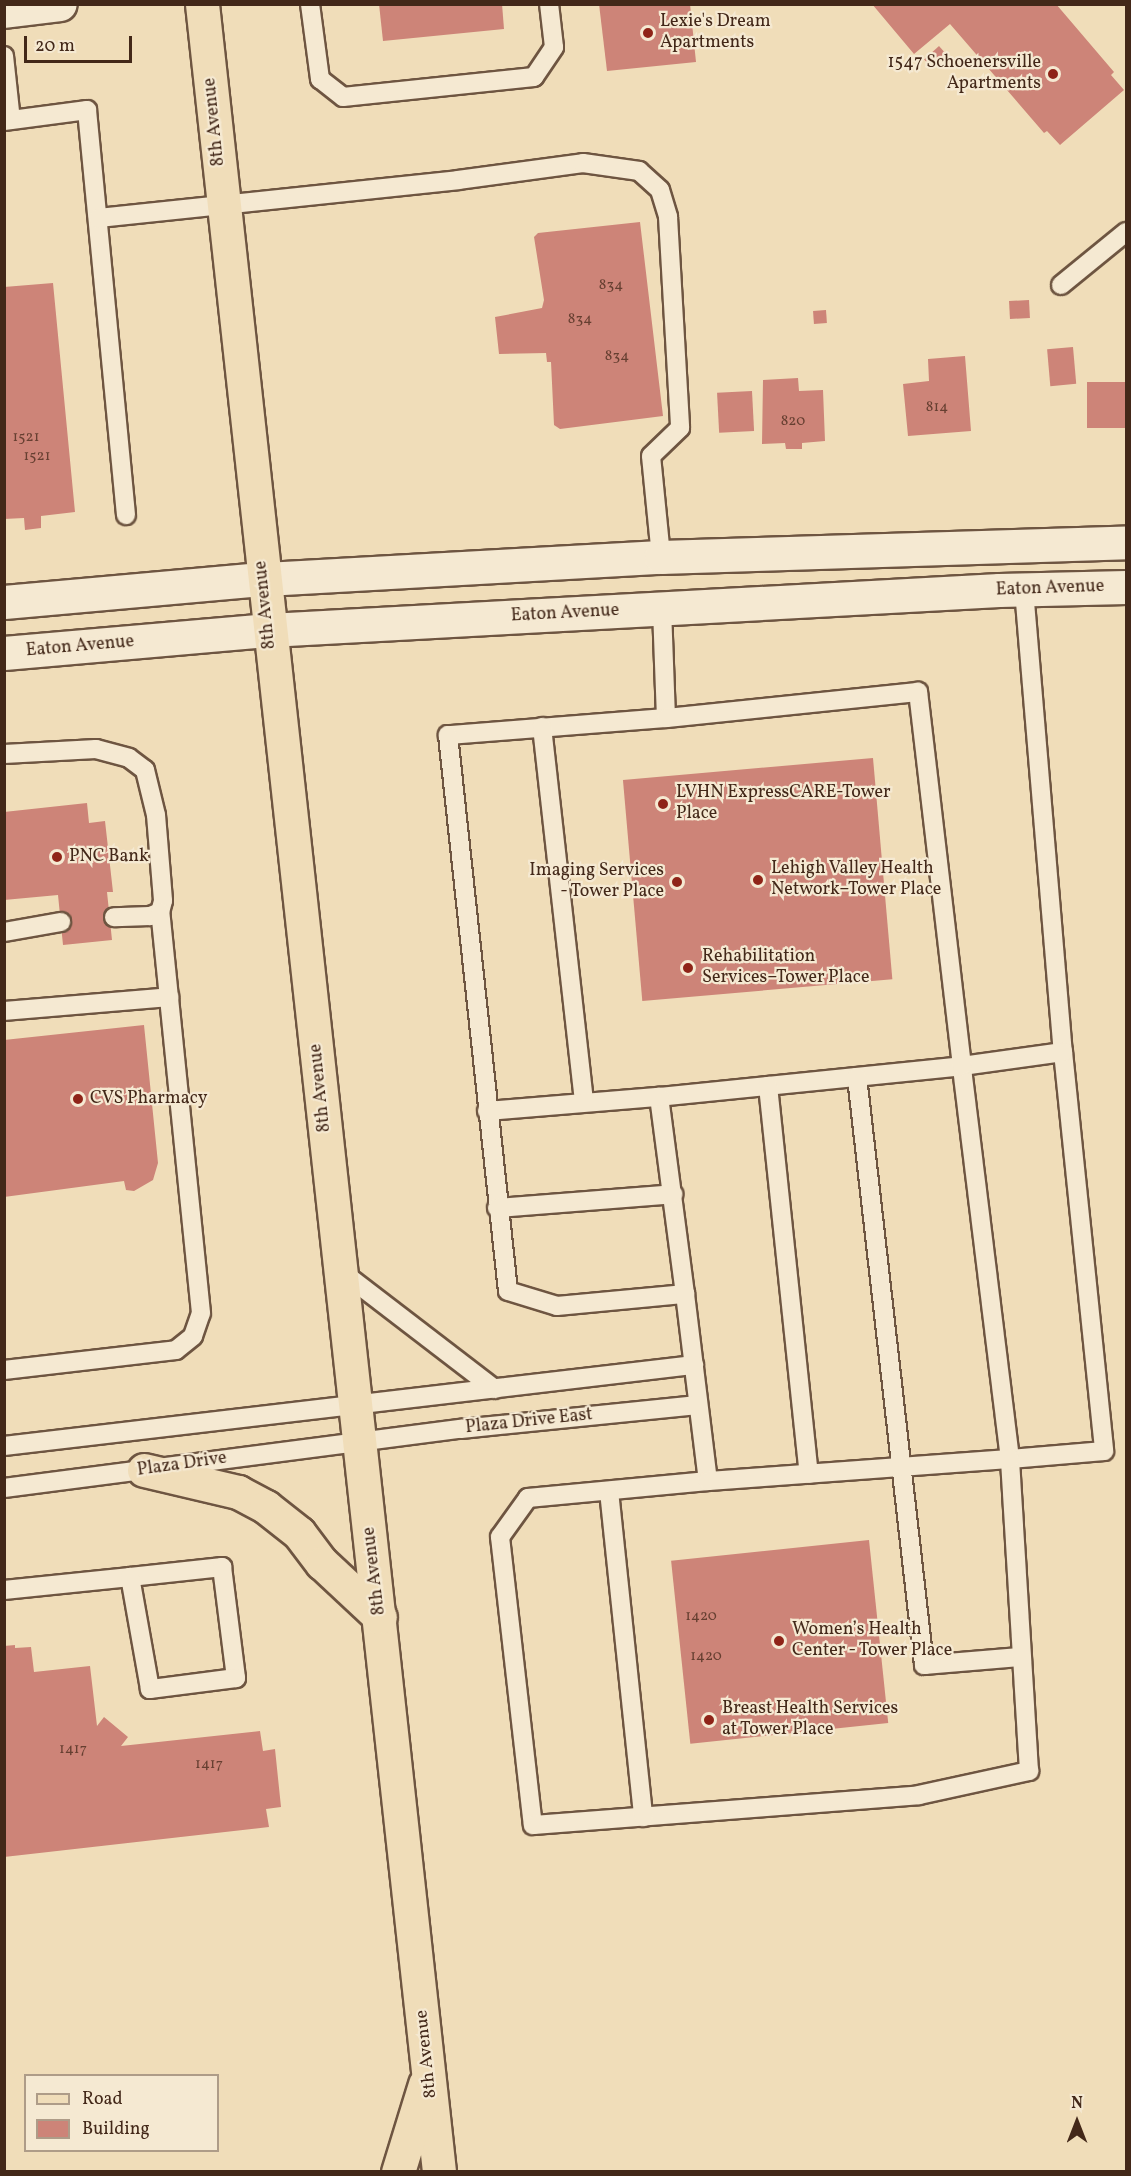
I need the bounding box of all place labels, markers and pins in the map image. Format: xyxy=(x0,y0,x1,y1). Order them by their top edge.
place label: Lexie's Dream Apartments xyxy=(660,12,771,54)
marker: Lexie's Dream Apartments xyxy=(641,26,655,40)
place label: 1547 Schoenersville Apartments xyxy=(888,53,1041,96)
marker: 1547 Schoenersville Apartments xyxy=(1046,67,1060,81)
place label: LVHN ExpressCARE-Tower Place xyxy=(676,783,891,826)
marker: LVHN ExpressCARE-Tower Place xyxy=(654,795,672,813)
place label: PNC Bank xyxy=(69,846,149,868)
marker: PNC Bank xyxy=(50,850,64,864)
place label: Lehigh Valley Health Network–Tower Place xyxy=(771,859,941,902)
place label: Imaging Services - Tower Place xyxy=(529,861,664,904)
marker: Lehigh Valley Health Network–Tower Place xyxy=(749,871,767,889)
marker: Imaging Services - Tower Place xyxy=(668,873,686,891)
place label: Rehabilitation Services–Tower Place xyxy=(702,947,869,990)
marker: Rehabilitation Services–Tower Place xyxy=(679,959,697,977)
place label: CVS Pharmacy xyxy=(90,1088,207,1110)
marker: CVS Pharmacy xyxy=(71,1092,85,1106)
place label: Women’s Health Center - Tower Place xyxy=(792,1620,953,1662)
marker: Women’s Health Center - Tower Place xyxy=(770,1632,788,1650)
place label: Breast Health Services at Tower Place xyxy=(722,1699,898,1742)
marker: Breast Health Services at Tower Place xyxy=(700,1711,718,1729)

